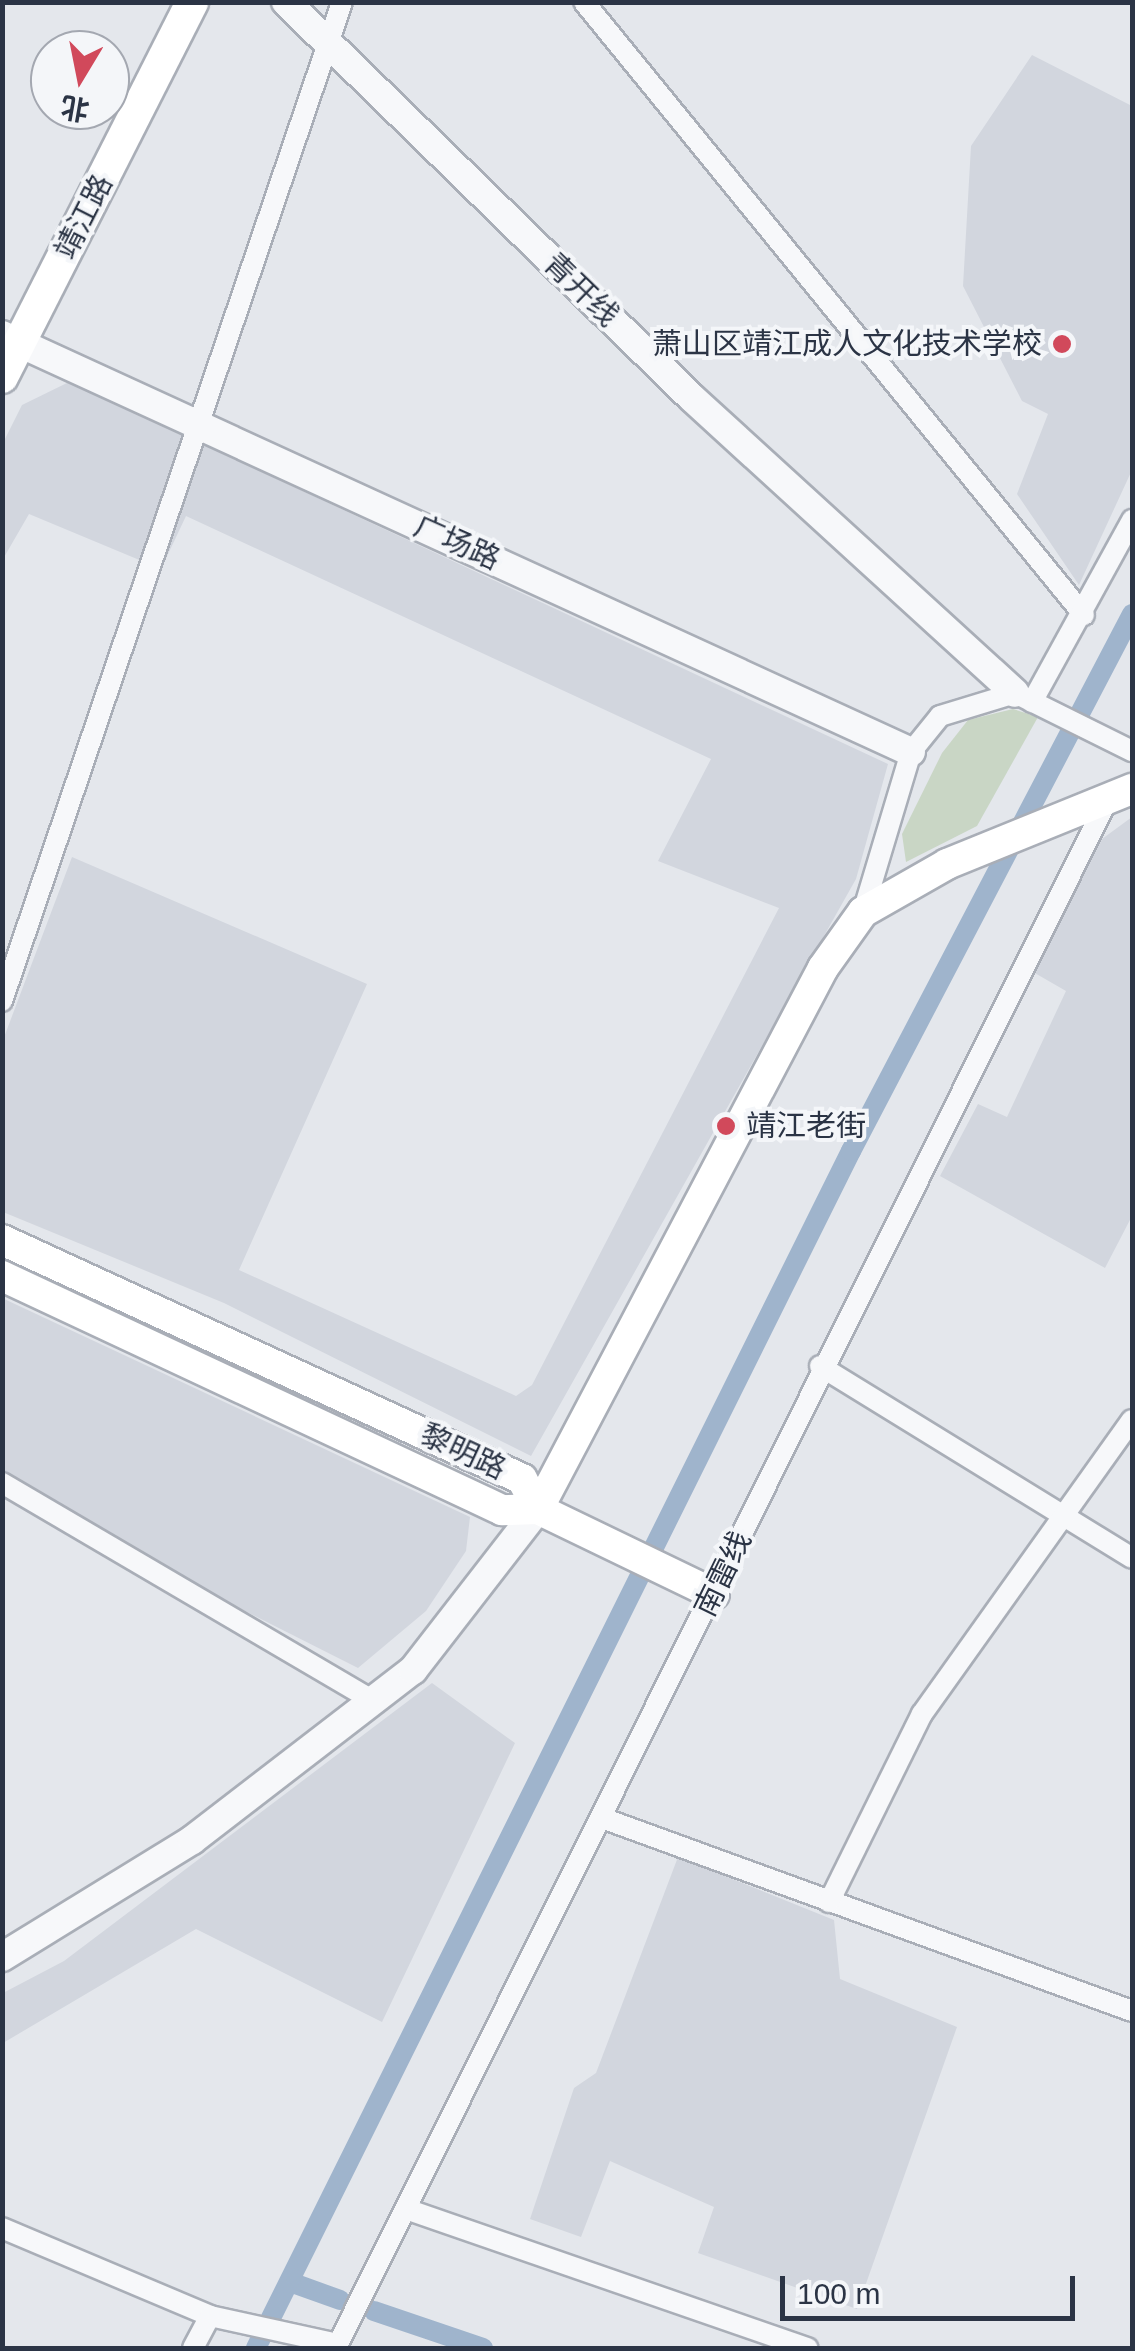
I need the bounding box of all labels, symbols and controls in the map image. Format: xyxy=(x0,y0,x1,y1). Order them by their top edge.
north arrow xyxy=(30,30,130,130)
text: 北 xyxy=(59,90,92,126)
street label: 靖江路 xyxy=(48,169,120,265)
street label: 青开线 xyxy=(536,246,626,334)
place label: 萧山区靖江成人文化技术学校 xyxy=(652,326,1042,362)
marker: 萧山区靖江成人文化技术学校 xyxy=(1051,333,1073,355)
street label: 广场路 xyxy=(409,508,505,578)
place label: 靖江老街 xyxy=(746,1108,866,1144)
marker: 靖江老街 xyxy=(715,1115,737,1137)
street label: 黎明路 xyxy=(415,1417,511,1487)
street label: 南雷线 xyxy=(687,1526,759,1622)
scale bar xyxy=(785,2256,1080,2318)
text: 100 m xyxy=(797,2277,880,2310)

